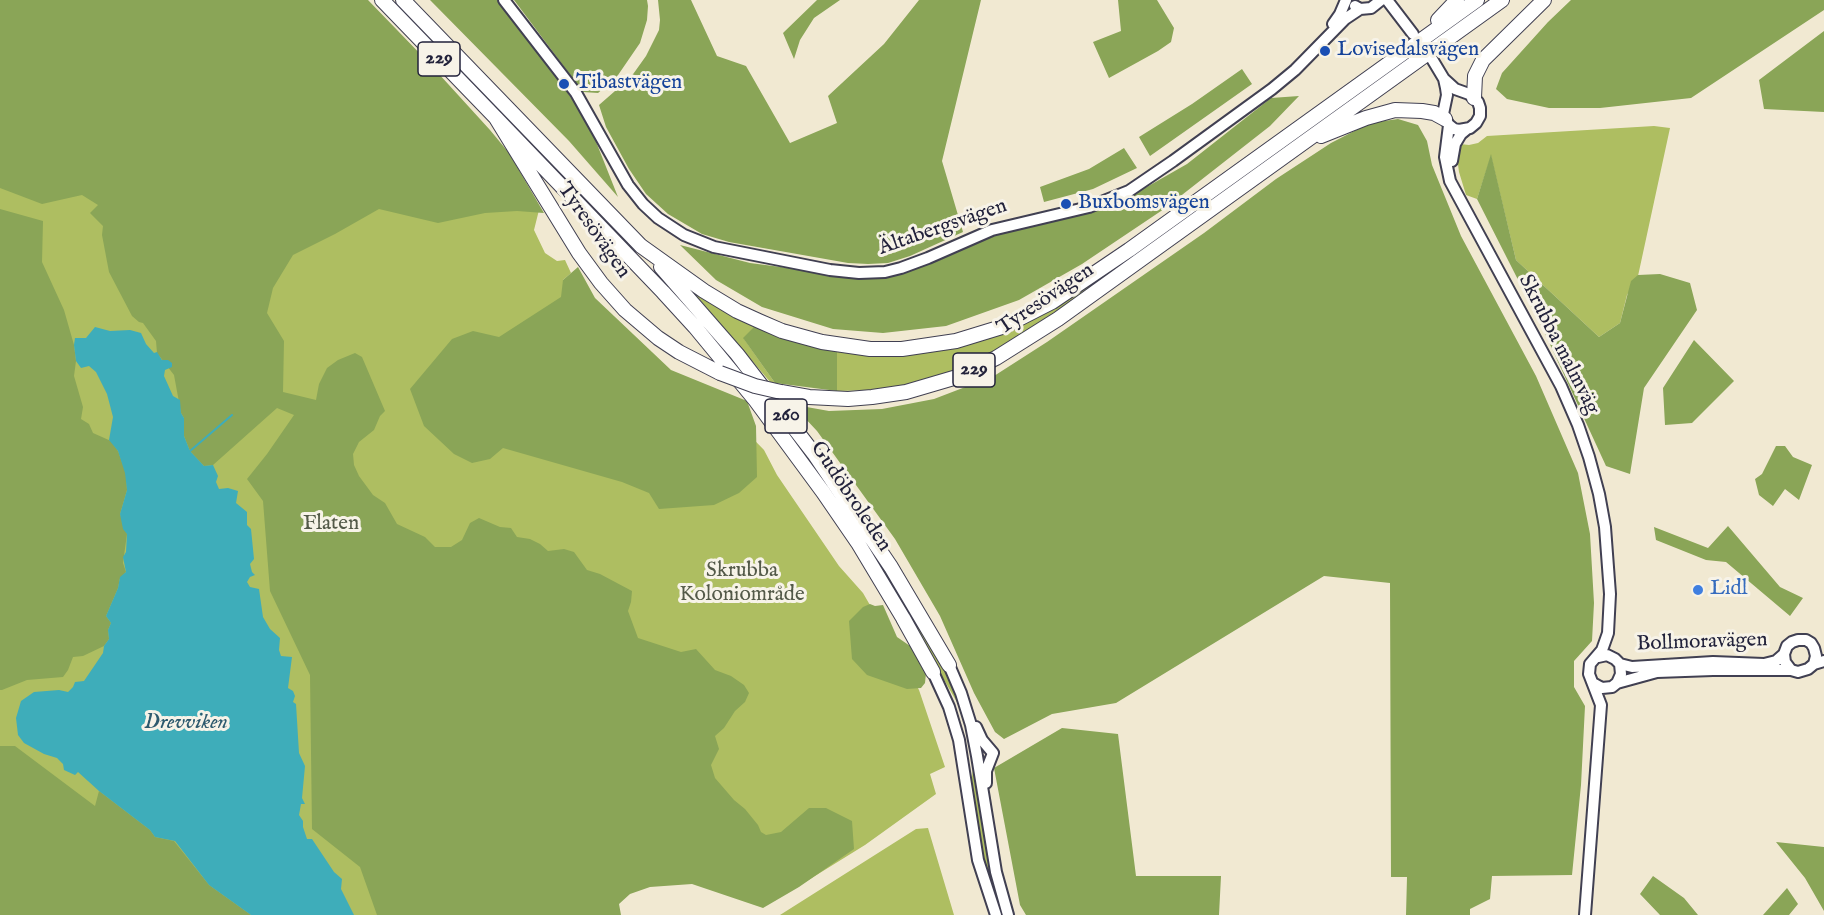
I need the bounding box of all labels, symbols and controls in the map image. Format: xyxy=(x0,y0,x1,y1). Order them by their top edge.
place label: Lovisedalsvägen xyxy=(1337,38,1479,64)
road number: 229 xyxy=(418,42,460,76)
marker: Lovisedalsvägen xyxy=(1318,44,1332,58)
place label: Tibastvägen xyxy=(576,71,682,97)
marker: Tibastvägen xyxy=(557,77,571,91)
street label: Tyresövägen xyxy=(551,178,635,284)
place label: Buxbomsvägen xyxy=(1078,191,1210,217)
street label: Ältabergsvägen xyxy=(875,194,1011,262)
marker: Buxbomsvägen xyxy=(1059,197,1073,211)
street label: Tyresövägen xyxy=(993,259,1099,341)
street label: Skrubba malmväg xyxy=(1512,271,1604,419)
road number: 229 xyxy=(953,353,995,387)
road number: 260 xyxy=(765,399,807,433)
street label: Gudöbroleden xyxy=(804,437,896,557)
park label: Flaten xyxy=(303,512,359,538)
park label: Skrubba Koloniområde xyxy=(679,559,805,609)
place label: Lidl xyxy=(1710,577,1747,603)
marker: Lidl xyxy=(1691,583,1705,597)
street label: Bollmoravägen xyxy=(1636,628,1768,658)
water label: Drevviken xyxy=(144,710,228,736)

